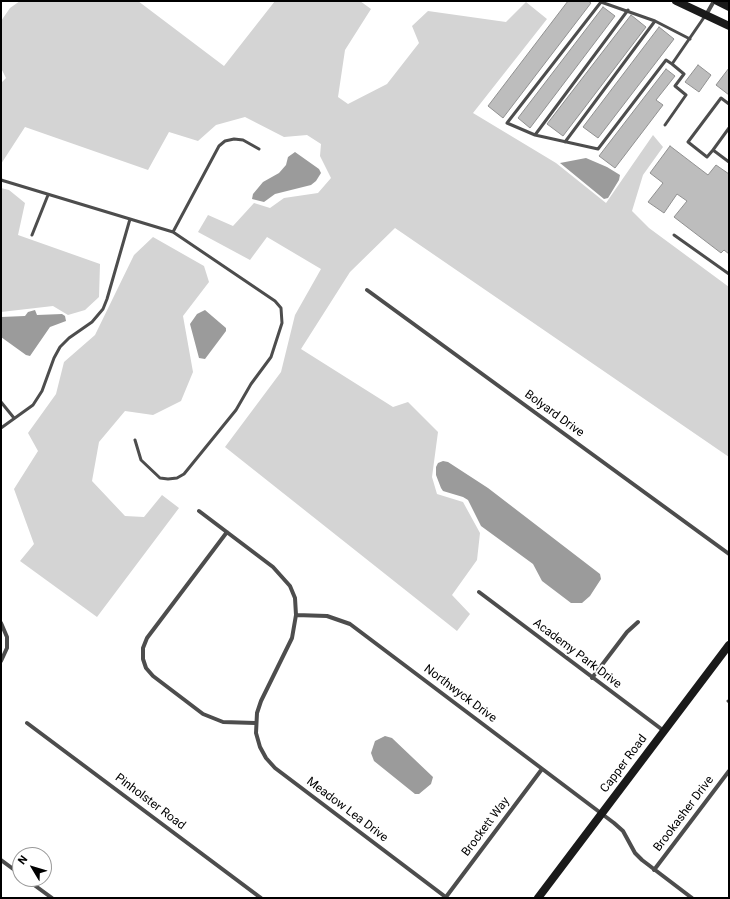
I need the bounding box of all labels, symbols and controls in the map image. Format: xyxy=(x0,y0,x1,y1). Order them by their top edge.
street label: Bolyard Drive xyxy=(521,388,587,440)
street label: Academy Park Drive xyxy=(530,616,624,692)
street label: Northwyck Drive xyxy=(421,662,499,726)
street label: Capper Road xyxy=(598,732,650,796)
street label: Pinholster Road xyxy=(112,771,188,833)
street label: Brookasher Drive xyxy=(651,773,717,855)
street label: Meadow Lea Drive xyxy=(303,775,391,845)
street label: Brockett Way xyxy=(459,795,513,859)
north arrow xyxy=(12,847,52,887)
text: N xyxy=(15,853,30,867)

